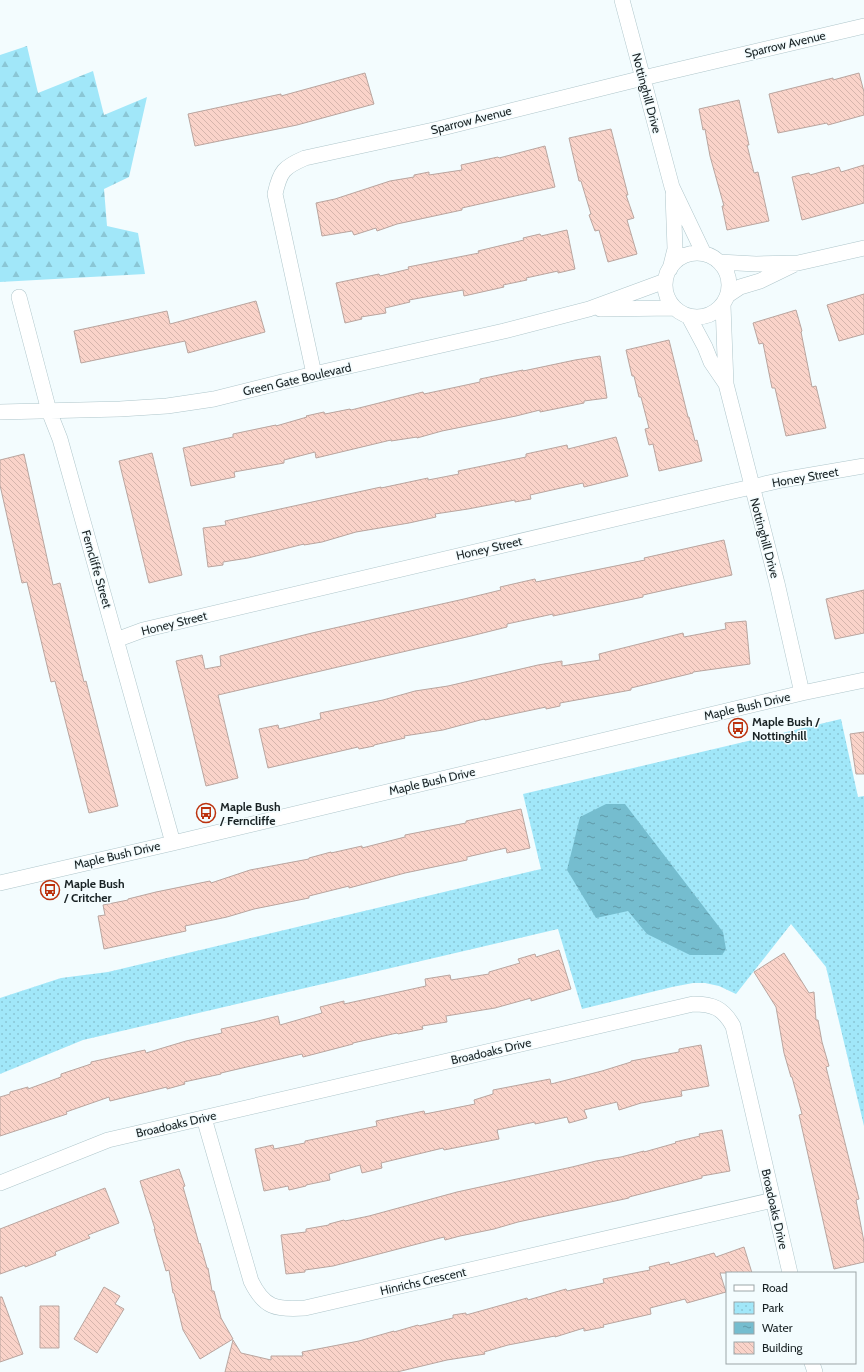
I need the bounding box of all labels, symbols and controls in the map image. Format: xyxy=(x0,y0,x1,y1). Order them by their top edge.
street label: Sparrow Avenue xyxy=(743,27,827,61)
street label: Nottinghill Drive xyxy=(629,51,665,135)
street label: Sparrow Avenue xyxy=(429,103,513,137)
street label: Green Gate Boulevard xyxy=(241,359,353,399)
street label: Honey Street xyxy=(771,464,839,490)
street label: Nottinghill Drive xyxy=(747,496,783,580)
street label: Ferncliffe Street xyxy=(79,528,115,610)
street label: Honey Street xyxy=(455,533,523,563)
street label: Honey Street xyxy=(140,608,208,638)
street label: Maple Bush Drive xyxy=(702,689,792,723)
place label: Maple Bush / Nottinghill xyxy=(752,714,820,743)
bus stop icon: Maple Bush / Nottinghill xyxy=(727,717,749,739)
street label: Maple Bush Drive xyxy=(387,764,477,798)
place label: Maple Bush / Ferncliffe xyxy=(219,799,281,828)
bus stop icon: Maple Bush / Ferncliffe xyxy=(195,802,217,824)
street label: Maple Bush Drive xyxy=(72,838,162,872)
place label: Maple Bush / Critcher xyxy=(63,876,125,905)
bus stop icon: Maple Bush / Critcher xyxy=(39,879,61,901)
street label: Broadoaks Drive xyxy=(449,1034,533,1068)
street label: Broadoaks Drive xyxy=(134,1107,218,1141)
street label: Broadoaks Drive xyxy=(758,1167,792,1251)
street label: Hinrichs Crescent xyxy=(379,1264,467,1298)
legend xyxy=(726,1272,856,1364)
text: Road xyxy=(762,1280,788,1295)
text: Park xyxy=(762,1300,784,1315)
text: Water xyxy=(762,1320,793,1335)
text: Building xyxy=(762,1340,804,1355)

